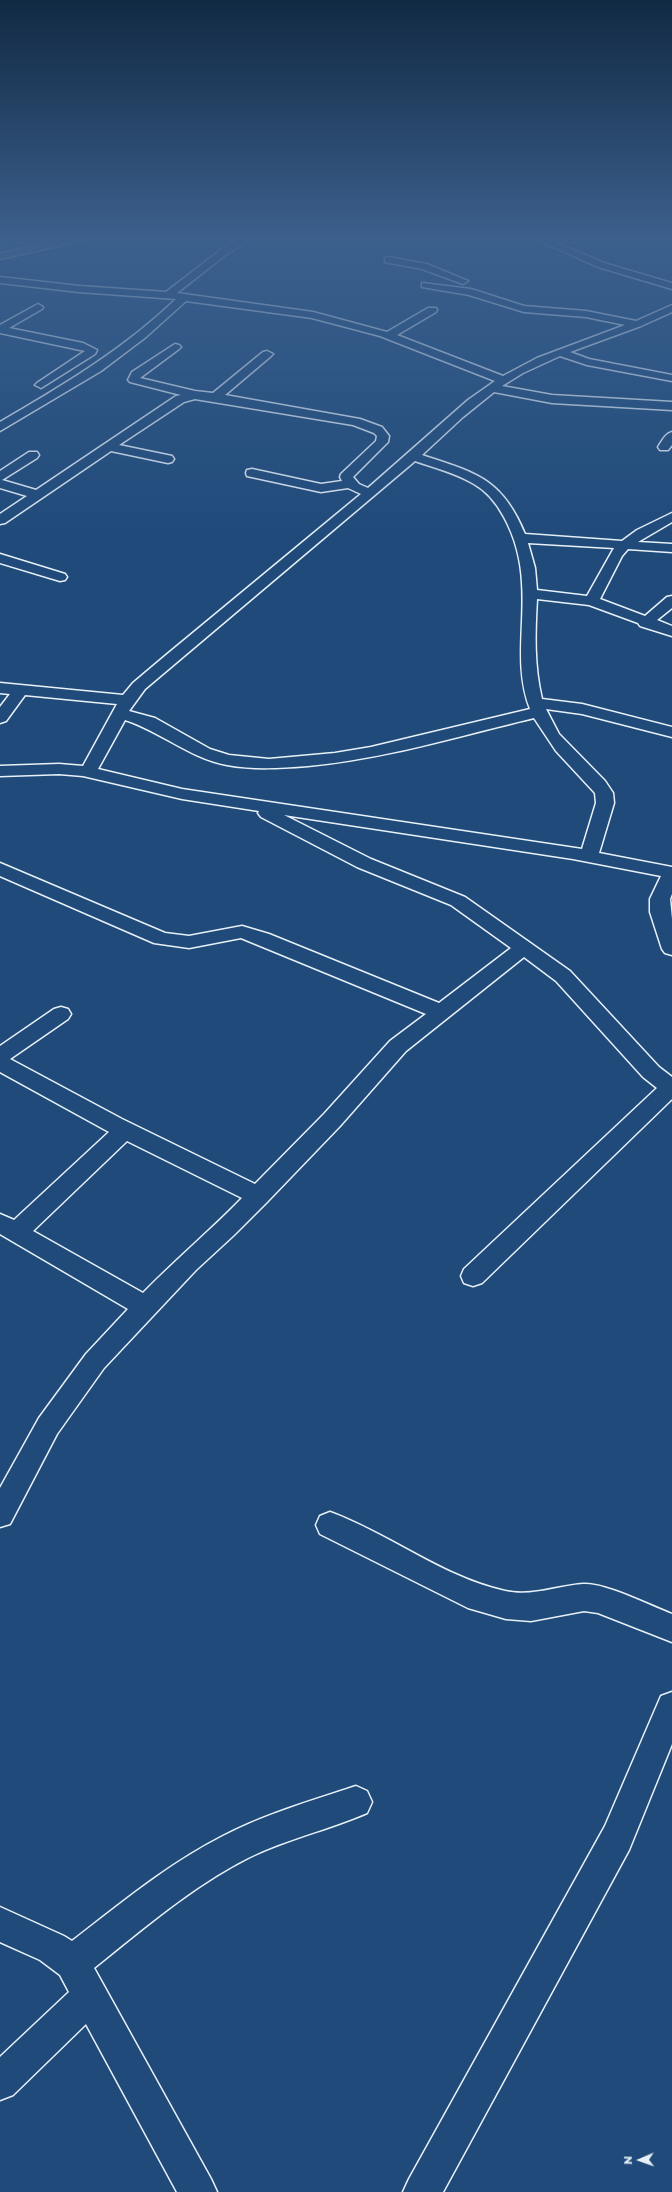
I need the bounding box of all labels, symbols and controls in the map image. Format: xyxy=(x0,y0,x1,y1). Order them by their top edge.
north arrow xyxy=(620,2140,660,2180)
text: N xyxy=(619,2156,636,2165)

